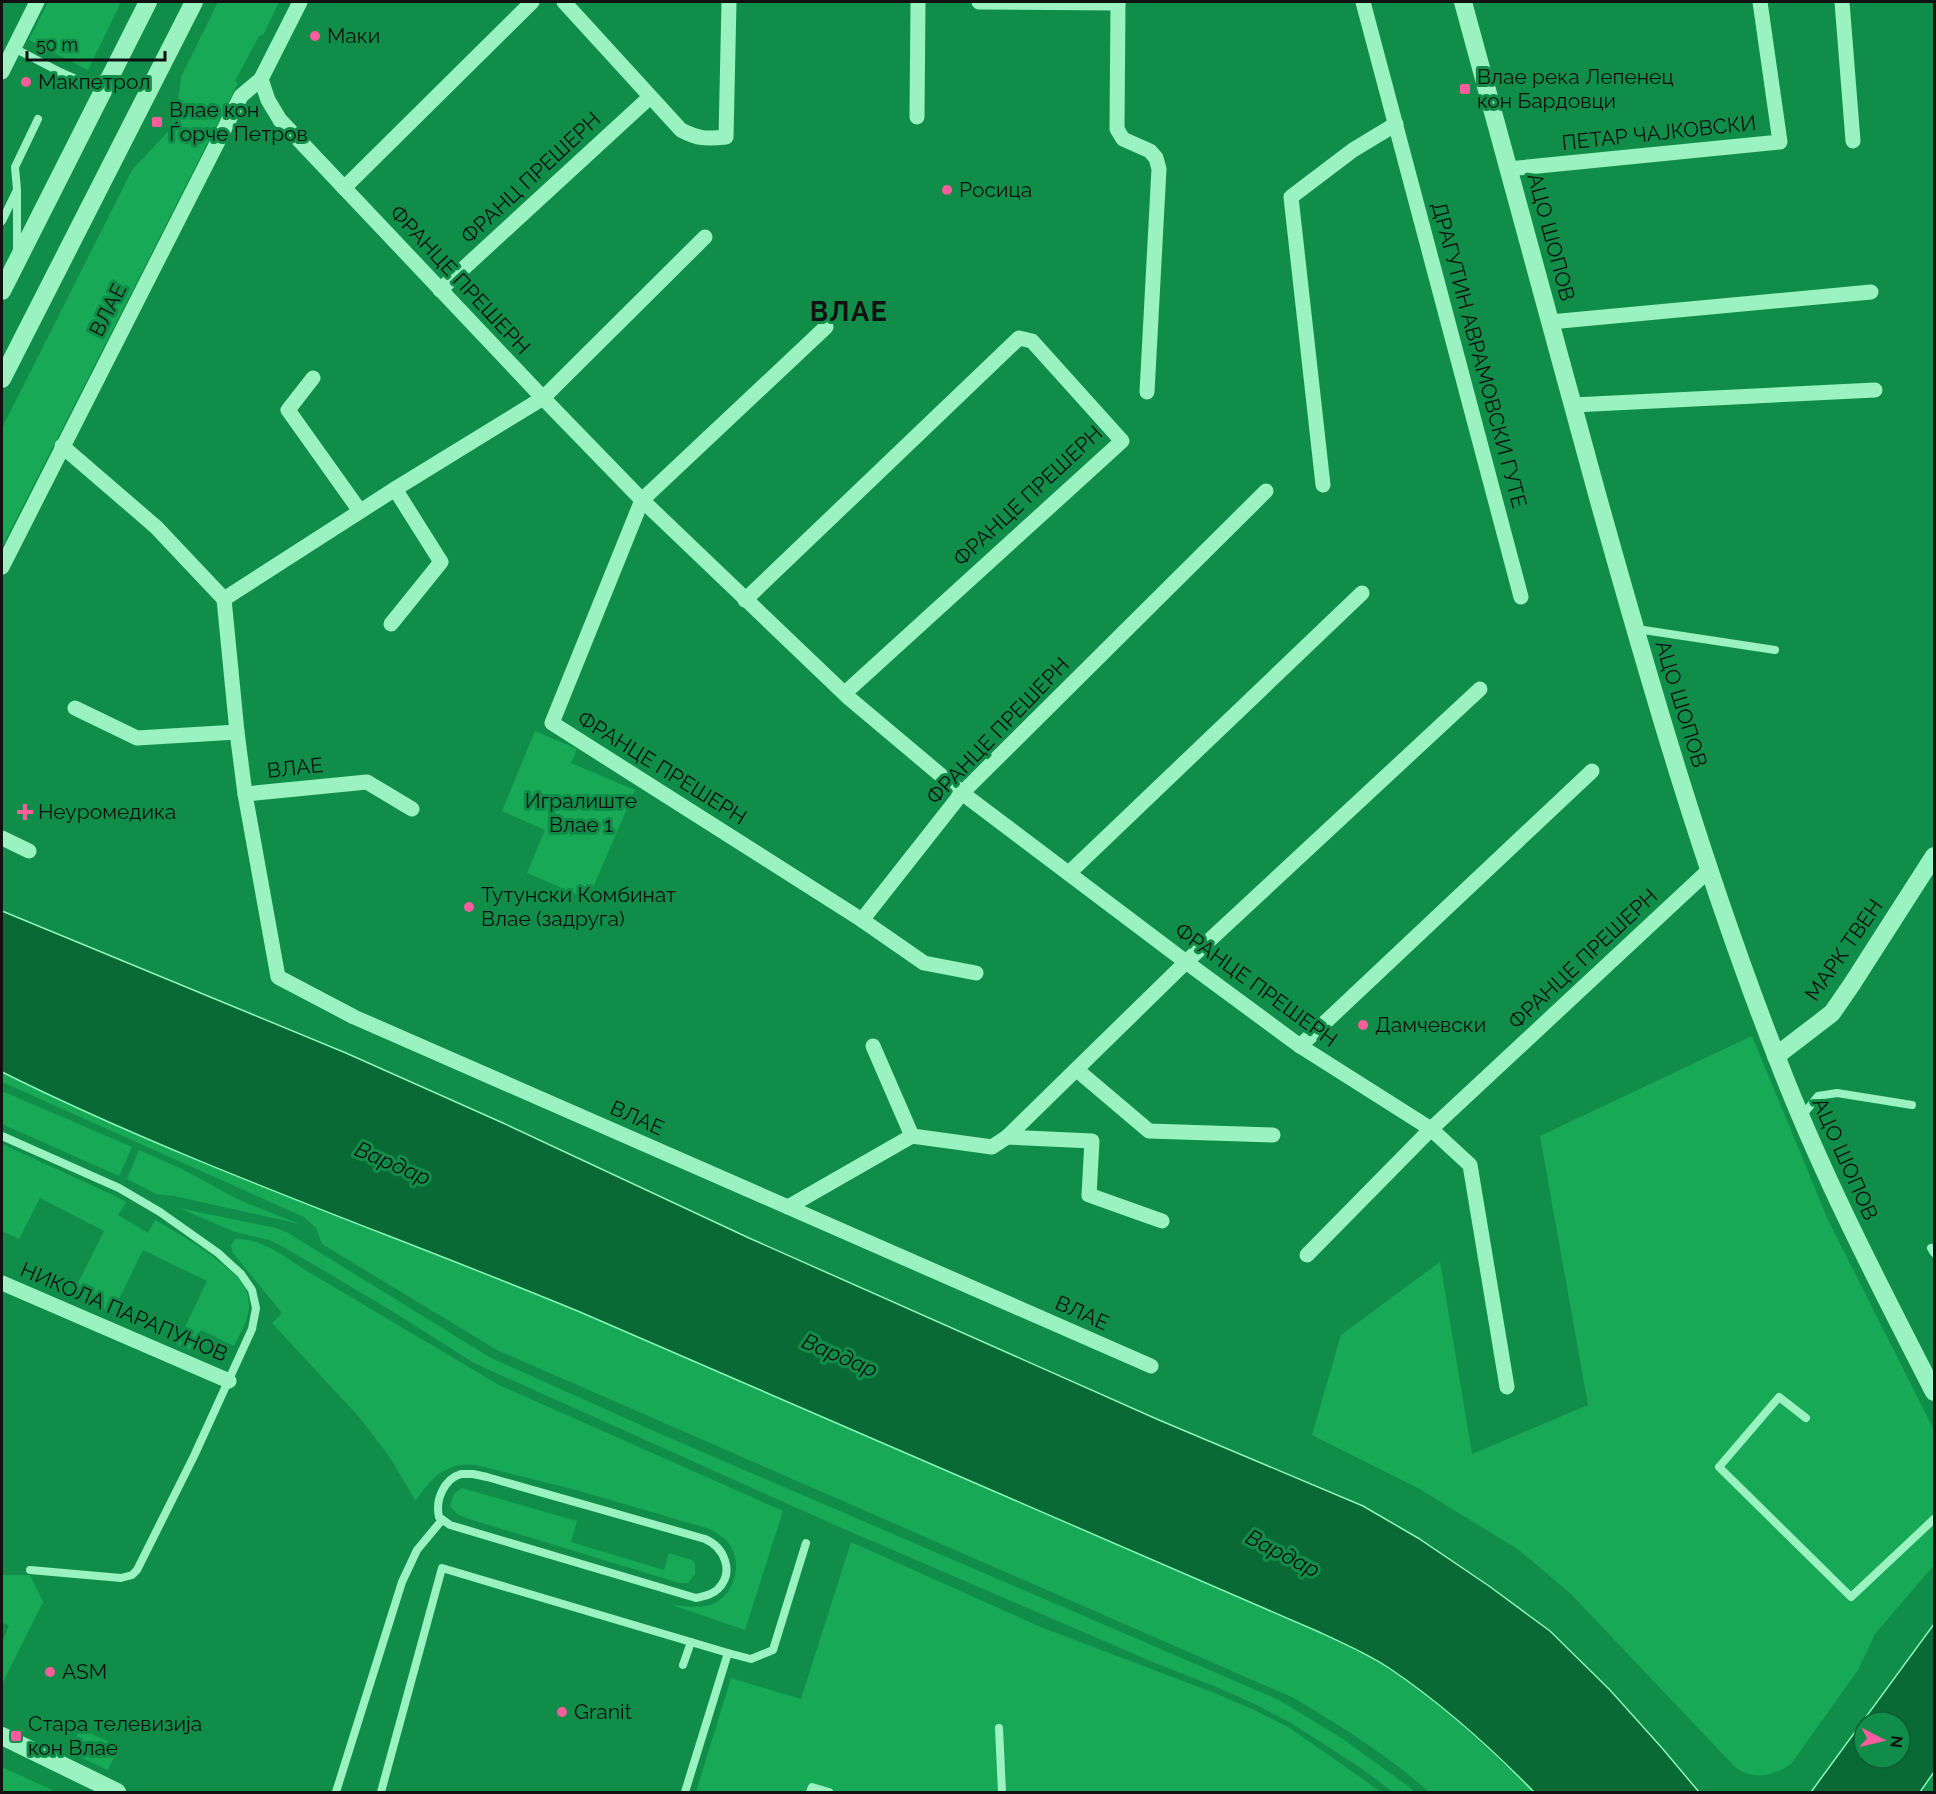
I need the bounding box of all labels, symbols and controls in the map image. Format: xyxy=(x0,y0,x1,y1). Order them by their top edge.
place label: Маки xyxy=(327,23,380,48)
scale bar xyxy=(27,24,165,62)
marker: Маки xyxy=(308,29,322,43)
text: 50 m xyxy=(36,34,78,55)
place label: Влае река Лепенец кон Бардовци xyxy=(1477,64,1674,113)
place label: Макпетрол xyxy=(38,69,150,94)
marker: Макпетрол xyxy=(19,75,33,89)
marker: Влае река Лепенец кон Бардовци xyxy=(1458,82,1472,96)
place label: Влае кон Ѓорче Петров xyxy=(169,97,308,146)
street label: ФРАНЦ ПРЕШЕРН xyxy=(456,107,606,249)
street label: ПЕТАР ЧАЈКОВСКИ xyxy=(1560,110,1757,155)
marker: Влае кон Ѓорче Петров xyxy=(150,115,164,129)
street label: АЦО ШОПОВ xyxy=(1522,170,1581,303)
place label: Росица xyxy=(959,177,1032,202)
marker: Росица xyxy=(940,183,954,197)
street label: ДРАГУТИН АВРАМОВСКИ ГУТЕ xyxy=(1427,199,1532,511)
street label: ФРАНЦE ПРЕШЕРН xyxy=(385,200,536,359)
street label: ВЛАЕ xyxy=(84,279,131,341)
district label: ВЛАЕ xyxy=(810,296,888,327)
street label: ФРАНЦE ПРЕШЕРН xyxy=(948,420,1107,571)
street label: АЦО ШОПОВ xyxy=(1650,637,1713,770)
street label: ФРАНЦЕ ПРЕШЕРН xyxy=(921,652,1074,809)
street label: ФРАНЦE ПРЕШЕРН xyxy=(573,705,751,830)
street label: ВЛАЕ xyxy=(266,752,324,783)
park label: Игралиште Влае 1 xyxy=(525,788,637,837)
place label: Неуромедика xyxy=(38,799,176,824)
marker: Неуромедика xyxy=(16,803,34,821)
place label: Тутунски Комбинат Влае (задруга) xyxy=(481,882,676,931)
street label: ФРАНЦЕ ПРЕШЕРН xyxy=(1503,883,1662,1034)
street label: МАРК ТВЕН xyxy=(1799,894,1888,1005)
marker: Тутунски Комбинат Влае (задруга) xyxy=(462,900,476,914)
street label: ФРАНЦE ПРЕШЕРН xyxy=(1170,917,1342,1052)
place label: Дамчевски xyxy=(1375,1012,1486,1037)
marker: Дамчевски xyxy=(1356,1018,1370,1032)
street label: АЦО ШОПОВ xyxy=(1807,1094,1884,1224)
street label: ВЛАЕ xyxy=(606,1095,668,1140)
water label: Вардар xyxy=(351,1135,435,1191)
street label: НИКОЛА ПАРАПУНОВ xyxy=(17,1257,231,1367)
street label: ВЛАЕ xyxy=(1051,1290,1113,1335)
water label: Вардар xyxy=(798,1327,882,1383)
water label: Вардар xyxy=(1242,1523,1324,1583)
place label: ASM xyxy=(62,1659,107,1684)
marker: ASM xyxy=(43,1665,57,1679)
place label: Granit xyxy=(574,1699,632,1724)
marker: Granit xyxy=(555,1705,569,1719)
north arrow xyxy=(1852,1710,1912,1770)
place label: Стара телевизија кон Влае xyxy=(28,1711,202,1760)
marker: Стара телевизија кон Влае xyxy=(9,1729,23,1743)
text: N xyxy=(1886,1735,1907,1749)

